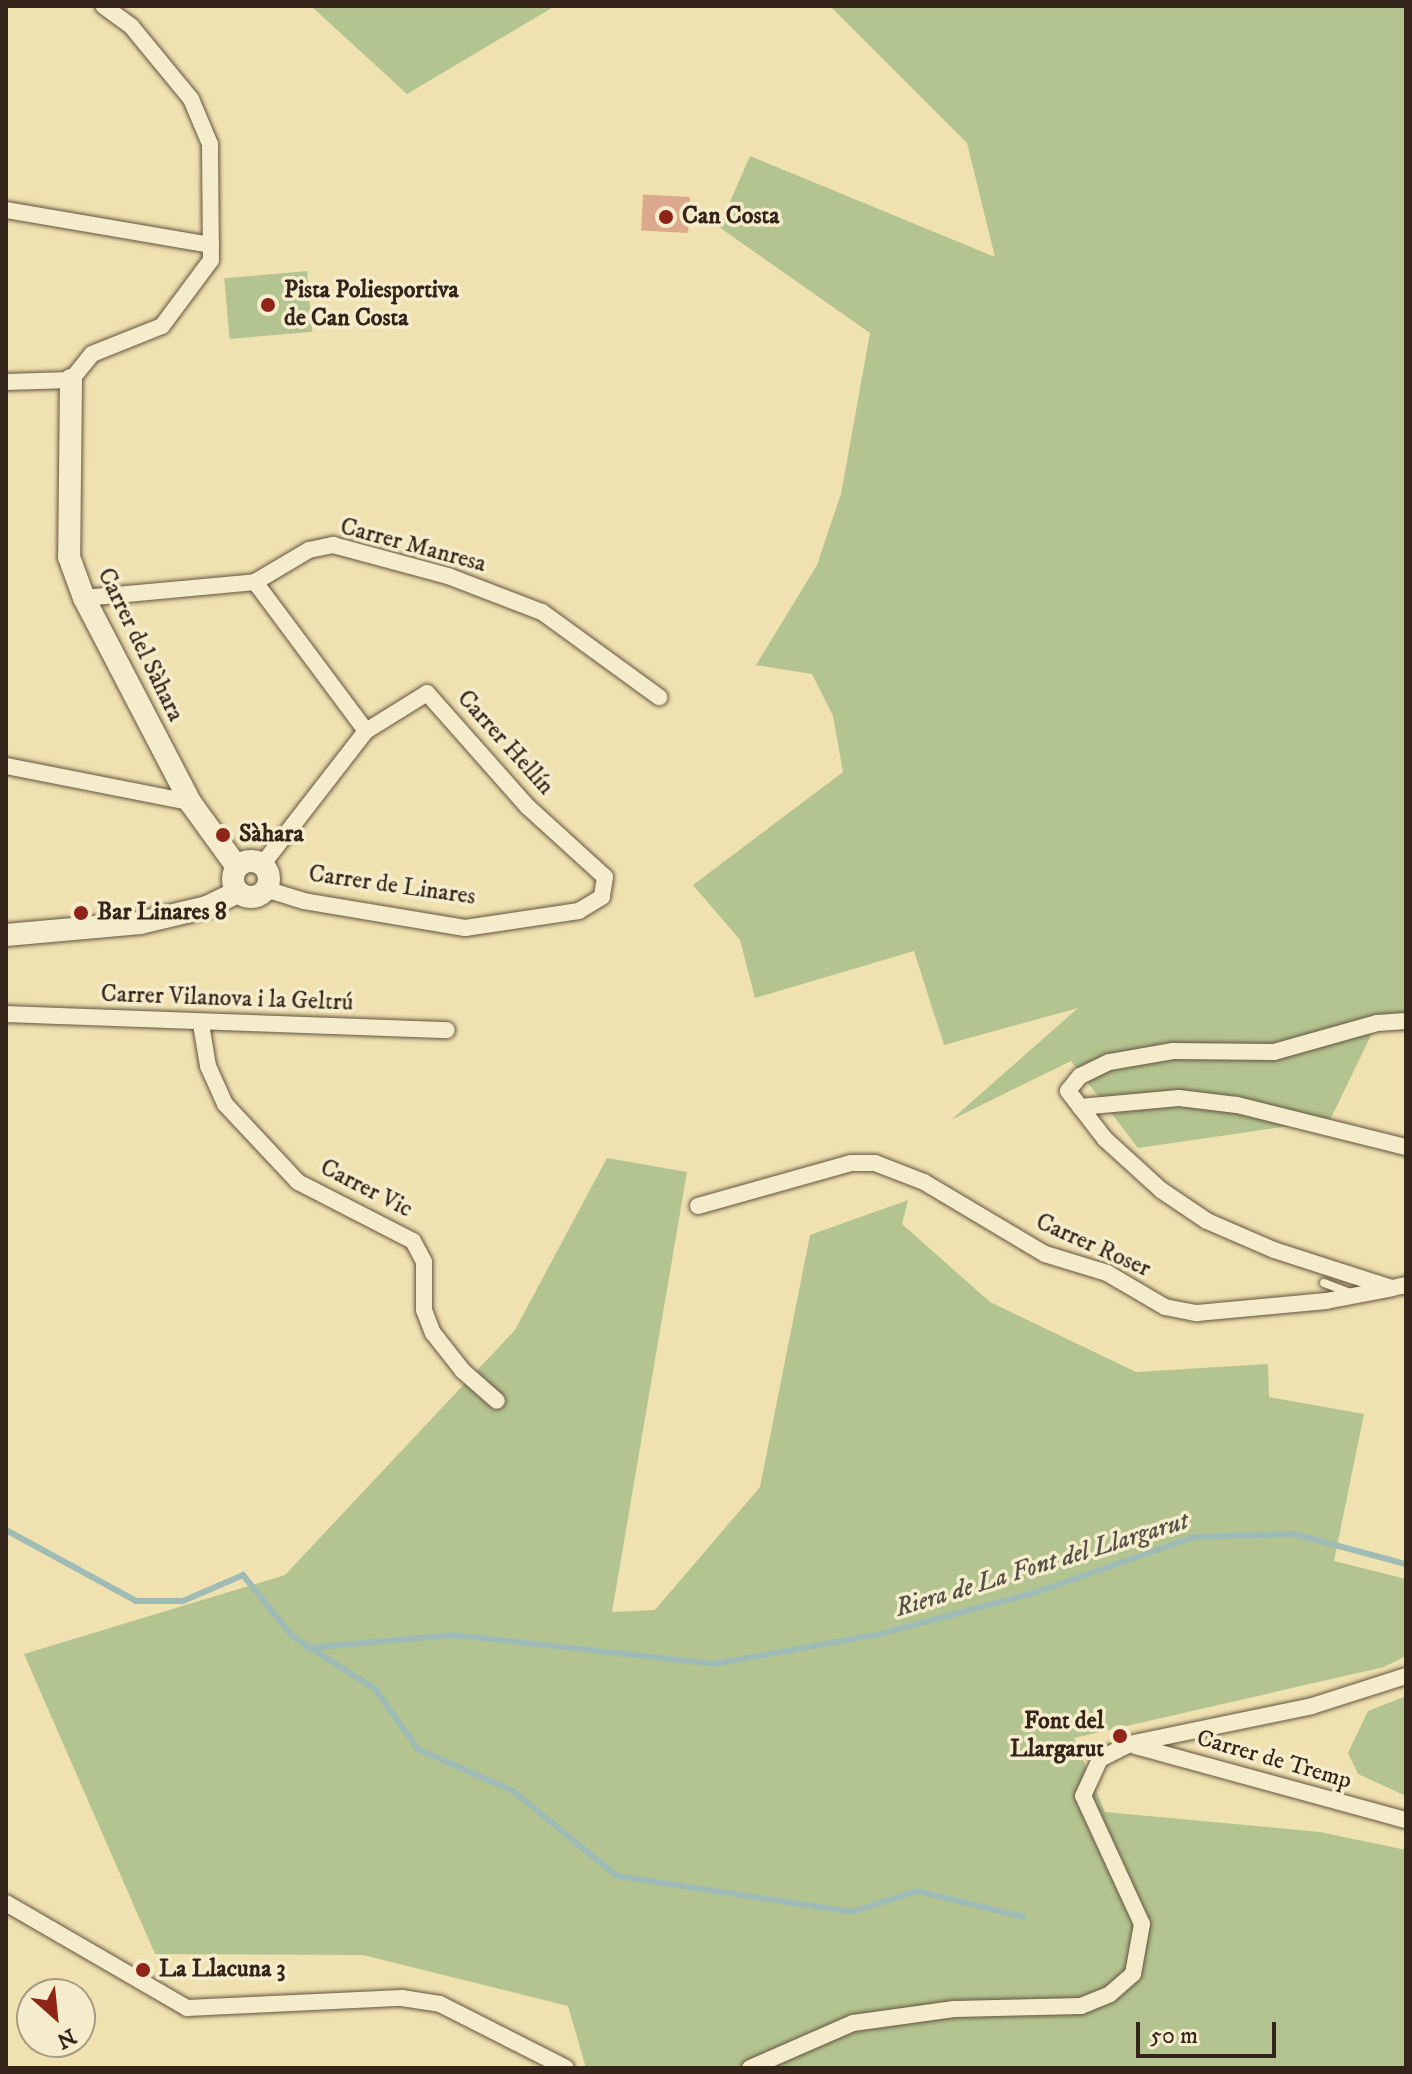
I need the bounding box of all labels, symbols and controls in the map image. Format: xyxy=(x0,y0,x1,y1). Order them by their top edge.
place label: Can Costa xyxy=(682,203,779,231)
marker: Can Costa xyxy=(657,208,675,226)
place label: Pista Poliesportiva de Can Costa xyxy=(284,277,459,333)
marker: Pista Poliesportiva de Can Costa xyxy=(259,296,277,314)
street label: Carrer Manresa xyxy=(337,513,489,579)
street label: Carrer del Sàhara xyxy=(90,564,190,726)
street label: Carrer Hellín xyxy=(451,685,559,801)
place label: Sàhara xyxy=(239,821,304,849)
marker: Sàhara xyxy=(214,826,232,844)
street label: Carrer de Linares xyxy=(307,860,477,912)
place label: Bar Linares 8 xyxy=(97,899,227,927)
marker: Bar Linares 8 xyxy=(72,904,90,922)
street label: Carrer Vilanova i la Geltrú xyxy=(100,980,354,1018)
street label: Carrer Vic xyxy=(315,1154,417,1224)
street label: Carrer Roser xyxy=(1031,1208,1155,1284)
water label: Riera de La Font del Llargarut xyxy=(892,1505,1192,1625)
place label: Font del Llargarut xyxy=(1010,1708,1104,1764)
street label: Carrer de Tremp xyxy=(1193,1724,1355,1796)
marker: Font del Llargarut xyxy=(1111,1727,1129,1745)
place label: La Llacuna 3 xyxy=(159,1956,285,1984)
marker: La Llacuna 3 xyxy=(134,1961,152,1979)
north arrow xyxy=(16,1978,96,2058)
scale bar xyxy=(1140,2006,1280,2056)
text: 50 m xyxy=(1150,2021,1198,2051)
text: N xyxy=(52,2022,80,2054)

